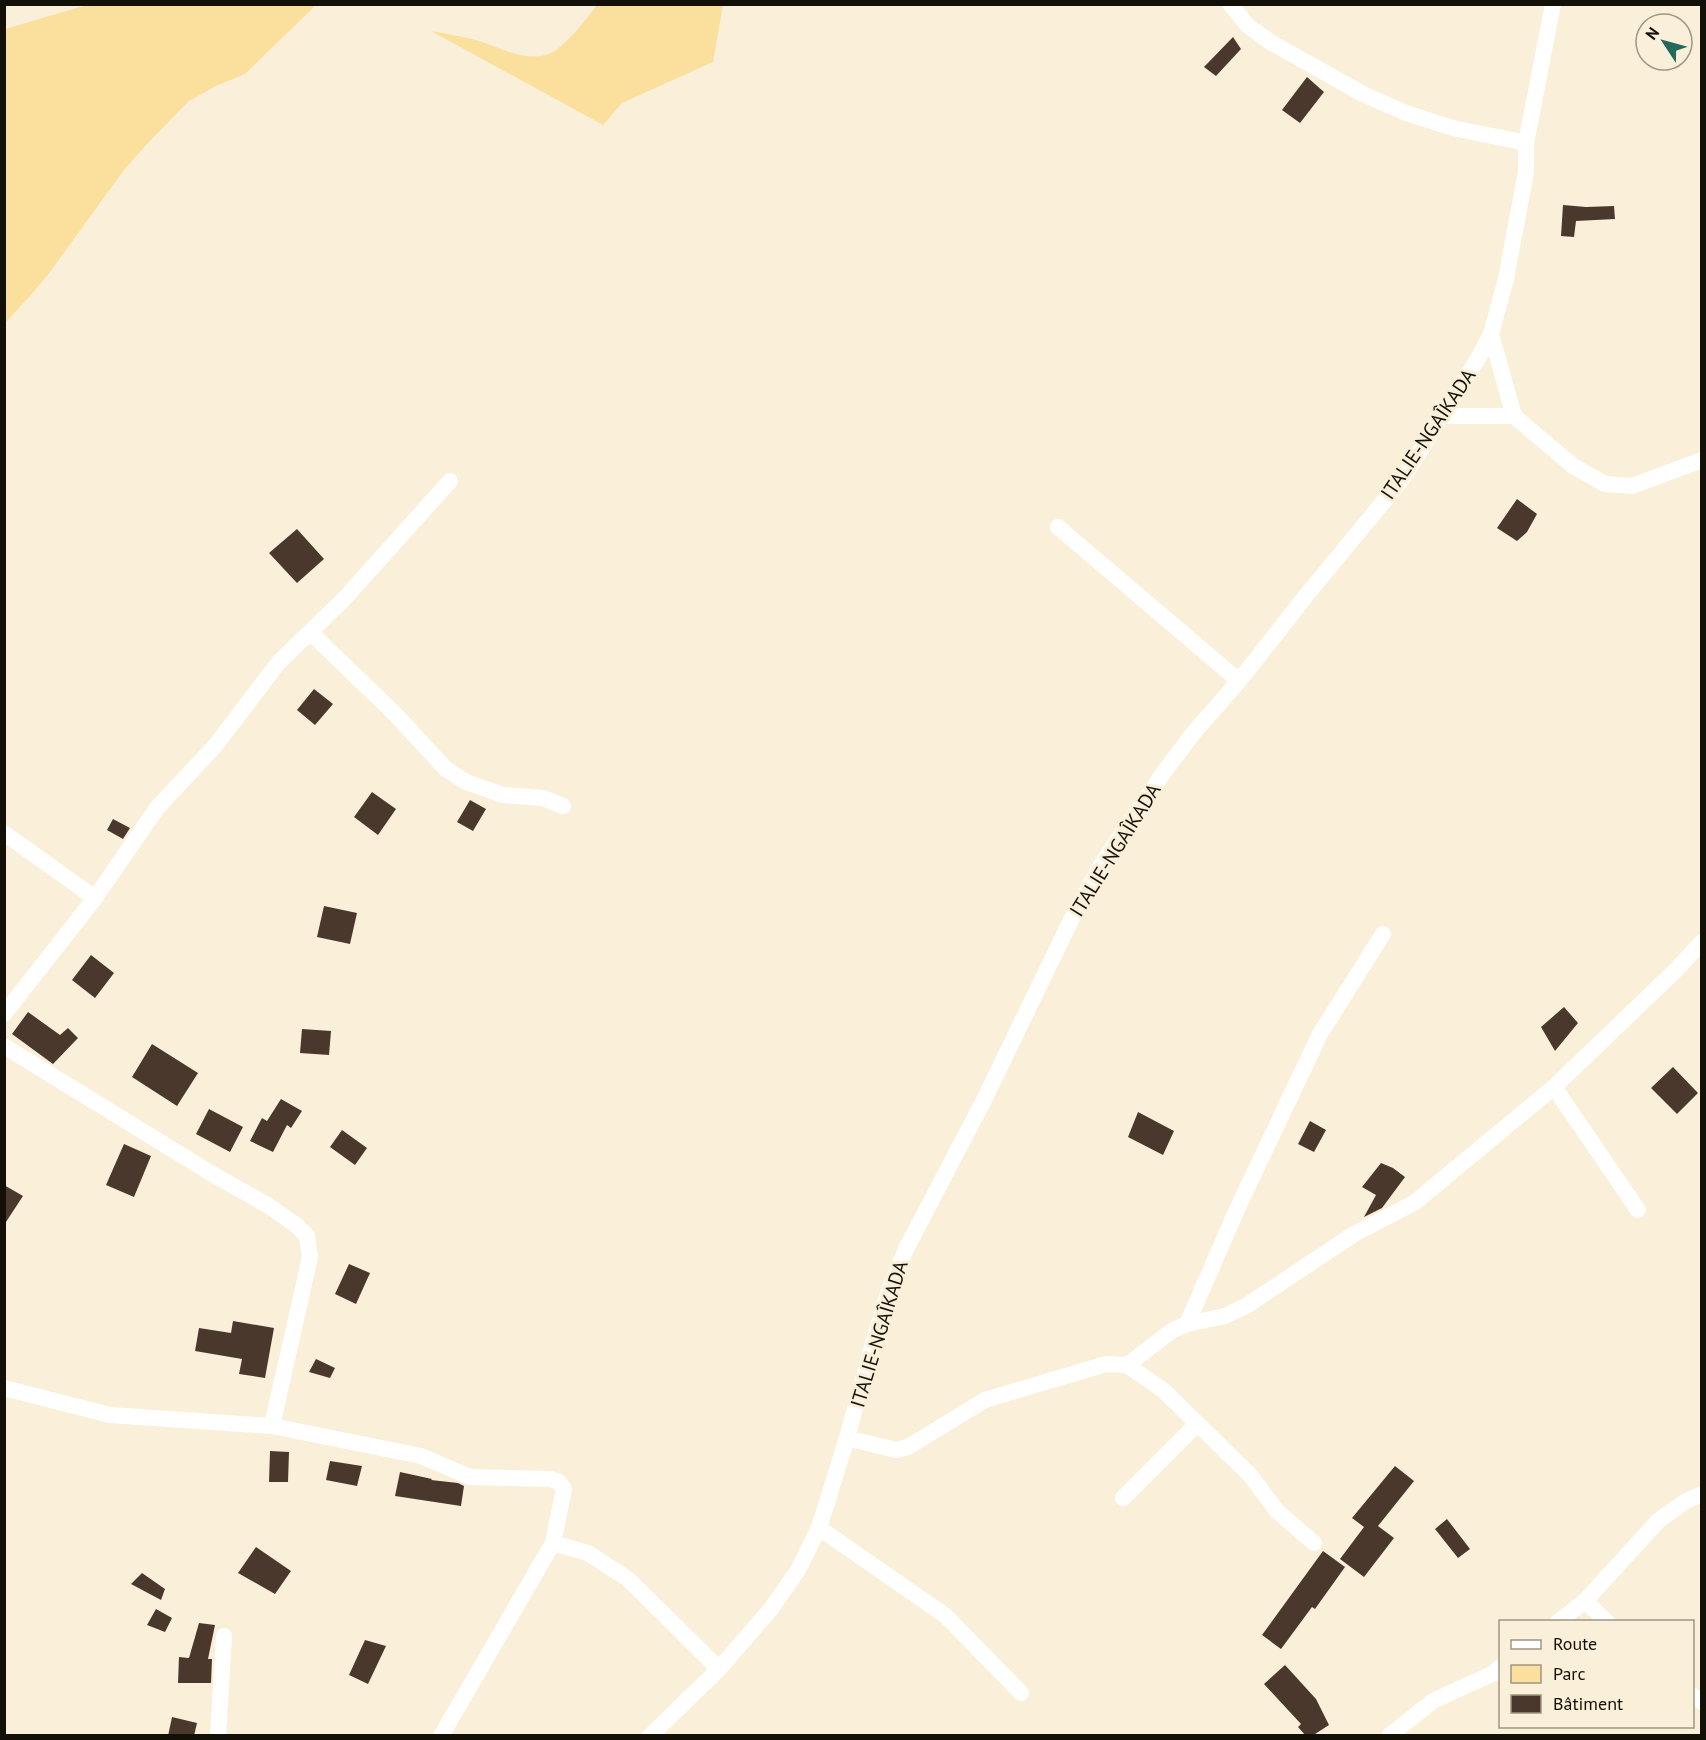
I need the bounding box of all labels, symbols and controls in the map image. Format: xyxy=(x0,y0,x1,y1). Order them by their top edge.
north arrow xyxy=(1634,12,1694,72)
text: N xyxy=(1641,23,1663,43)
street label: ITALIE-NGAÎKADA xyxy=(1375,363,1481,504)
street label: ITALIE-NGAÎKADA xyxy=(1064,778,1166,921)
street label: ITALIE-NGAÎKADA xyxy=(844,1257,914,1411)
legend xyxy=(1499,1620,1694,1728)
text: Route xyxy=(1553,1632,1597,1655)
text: Parc xyxy=(1553,1662,1586,1685)
text: Bâtiment xyxy=(1553,1692,1623,1715)

